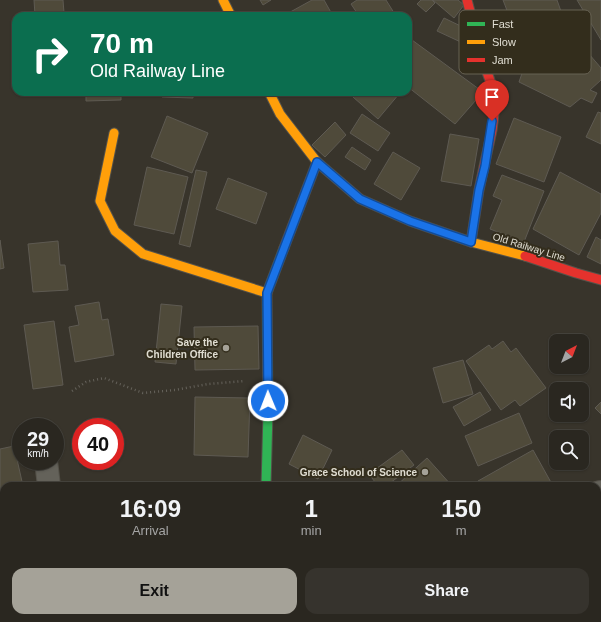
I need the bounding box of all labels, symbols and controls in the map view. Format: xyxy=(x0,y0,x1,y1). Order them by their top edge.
legend xyxy=(459,10,591,74)
text: Fast xyxy=(492,18,513,30)
icon: right xyxy=(24,28,76,80)
text: 70 m xyxy=(90,28,154,59)
text: Slow xyxy=(492,36,516,48)
text: Jam xyxy=(492,54,513,66)
text: Old Railway Line xyxy=(90,61,225,81)
pin xyxy=(475,80,509,121)
icon: arrive xyxy=(481,86,503,108)
street label: Old Railway Line xyxy=(492,231,567,263)
north arrow xyxy=(549,334,589,374)
map controls xyxy=(549,334,589,470)
place label: Save the Children Office xyxy=(146,337,218,360)
marker: Save the Children Office xyxy=(221,343,231,353)
position arrow xyxy=(247,380,289,422)
button: sound xyxy=(549,382,589,422)
speed limit sign: 40 xyxy=(72,418,124,470)
text: 29 xyxy=(27,428,49,450)
button: search xyxy=(549,430,589,470)
text: km/h xyxy=(27,448,49,459)
place label: Grace School of Science xyxy=(300,467,417,478)
marker: Grace School of Science xyxy=(420,467,430,477)
text: 16:09 xyxy=(120,495,181,522)
text: 1 xyxy=(304,495,318,522)
text: 150 xyxy=(441,495,481,522)
text: Arrival xyxy=(132,523,169,538)
text: min xyxy=(301,523,322,538)
text: m xyxy=(456,523,467,538)
button: Exit xyxy=(12,568,297,614)
button: Share xyxy=(305,568,589,614)

